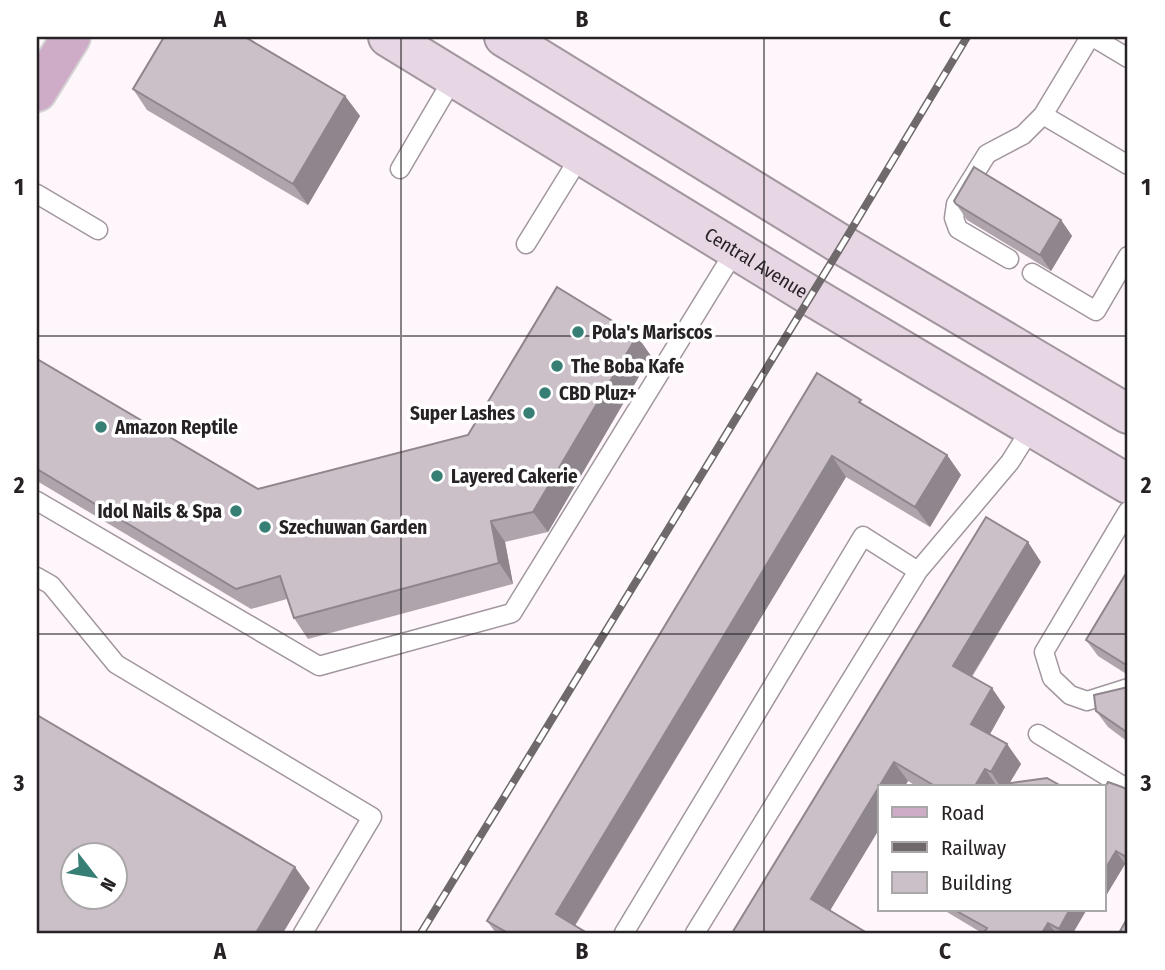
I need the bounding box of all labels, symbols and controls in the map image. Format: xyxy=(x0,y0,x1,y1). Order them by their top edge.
text: A xyxy=(213,5,227,33)
text: B xyxy=(576,5,589,33)
text: C xyxy=(939,5,951,33)
text: 1 xyxy=(14,173,24,201)
text: 1 xyxy=(1141,173,1151,201)
street label: Central Avenue xyxy=(700,223,812,303)
place label: Pola's Mariscos xyxy=(592,321,713,344)
marker: Pola's Mariscos xyxy=(570,324,586,340)
place label: The Boba Kafe xyxy=(571,355,685,378)
marker: The Boba Kafe xyxy=(549,358,565,374)
place label: CBD Pluz+ xyxy=(559,382,637,405)
marker: CBD Pluz+ xyxy=(537,385,553,401)
place label: Super Lashes xyxy=(410,402,516,425)
marker: Super Lashes xyxy=(521,405,537,421)
place label: Amazon Reptile xyxy=(114,416,238,439)
marker: Amazon Reptile xyxy=(93,419,109,435)
place label: Layered Cakerie xyxy=(451,465,578,488)
marker: Layered Cakerie xyxy=(429,468,445,484)
text: 2 xyxy=(13,471,25,499)
text: 2 xyxy=(1140,471,1152,499)
place label: Idol Nails & Spa xyxy=(97,500,222,523)
marker: Idol Nails & Spa xyxy=(228,503,244,519)
place label: Szechuwan Garden xyxy=(279,516,427,539)
marker: Szechuwan Garden xyxy=(257,519,273,535)
text: 3 xyxy=(13,769,25,797)
text: 3 xyxy=(1140,769,1152,797)
legend xyxy=(878,785,1106,911)
text: Road xyxy=(941,800,985,826)
text: Railway xyxy=(941,835,1007,861)
north arrow xyxy=(60,841,130,911)
text: Building xyxy=(941,870,1012,896)
text: N xyxy=(95,874,121,895)
text: A xyxy=(213,937,227,965)
text: B xyxy=(576,937,589,965)
text: C xyxy=(939,937,951,965)

